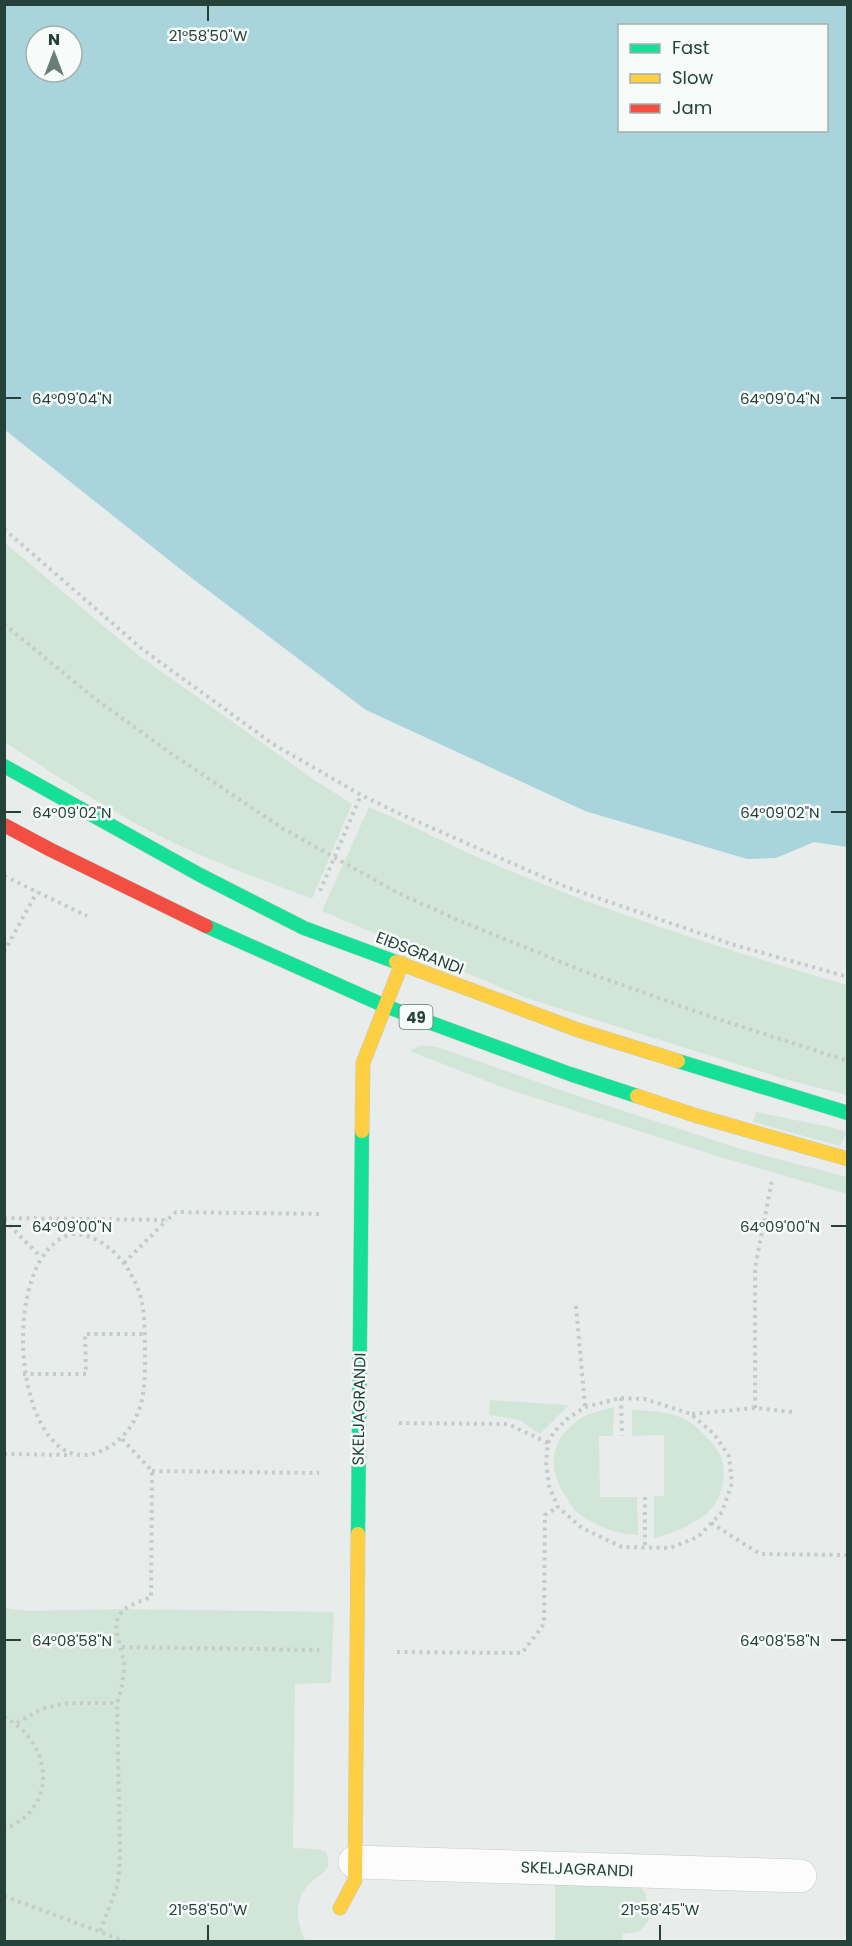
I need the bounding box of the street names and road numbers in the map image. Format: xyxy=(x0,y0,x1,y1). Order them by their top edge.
street label: EIÐSGRANDI xyxy=(373,926,467,980)
road number: 49 xyxy=(400,1005,432,1029)
street label: SKELJAGRANDI xyxy=(347,1352,371,1466)
street label: SKELJAGRANDI xyxy=(520,1856,634,1882)

